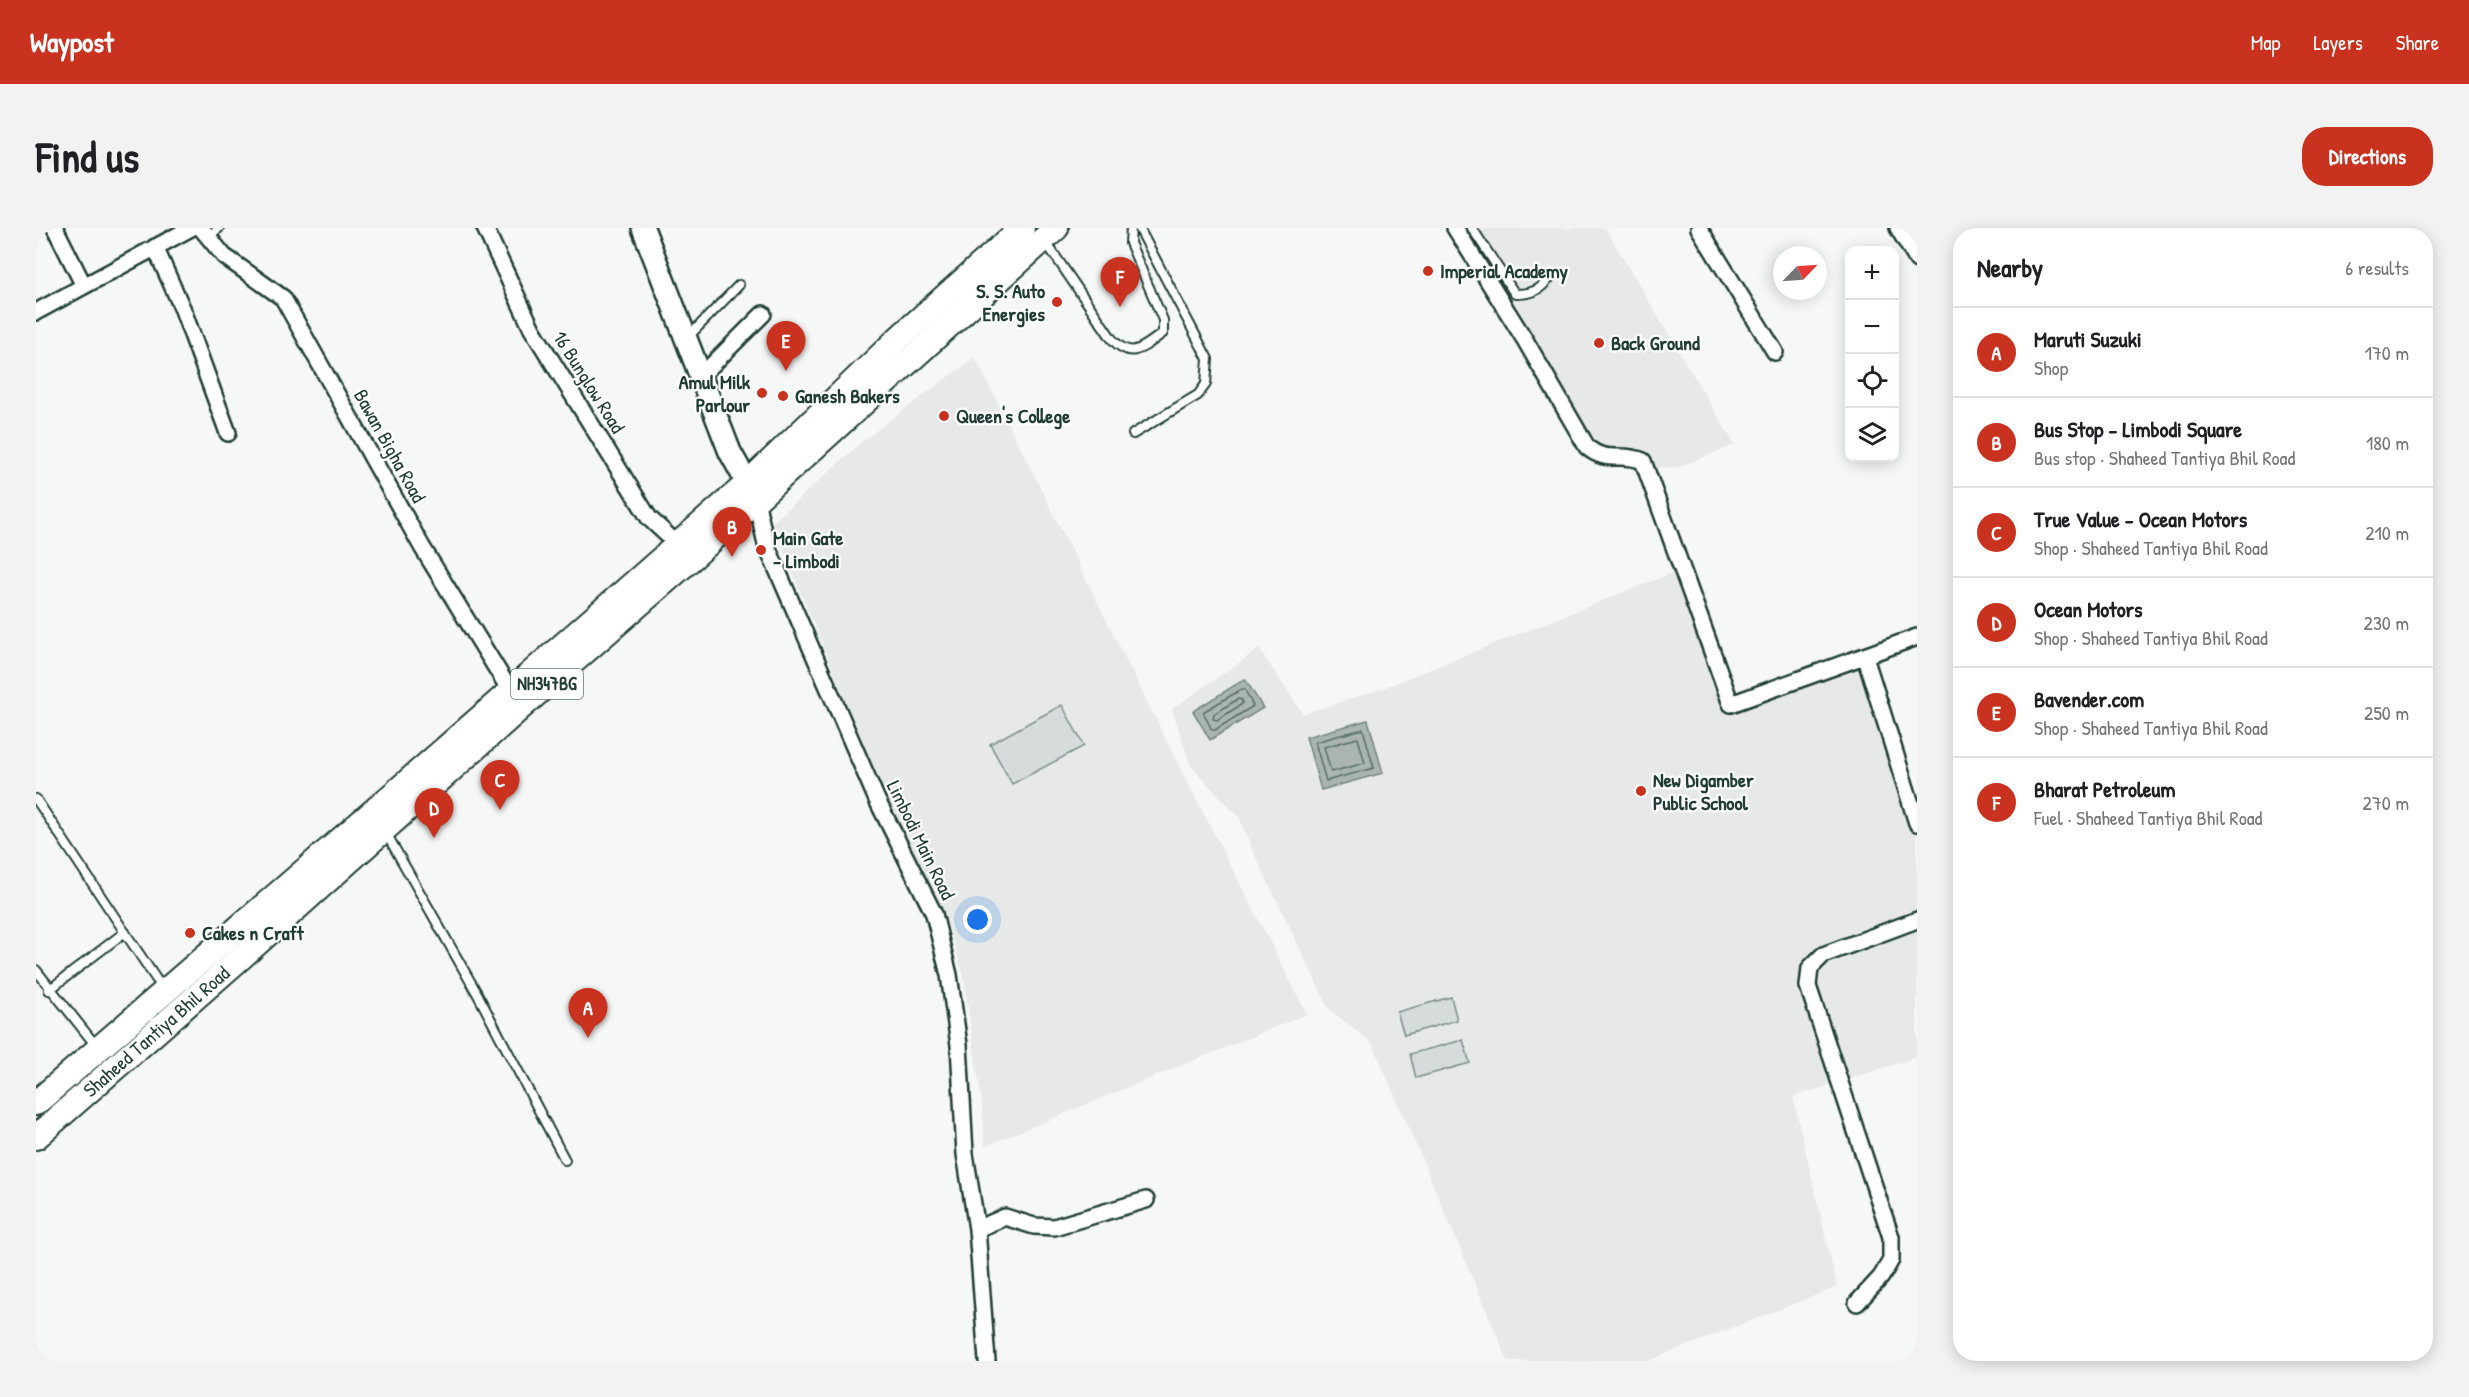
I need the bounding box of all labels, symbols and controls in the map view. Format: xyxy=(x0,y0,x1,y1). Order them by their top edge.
text: Waypost xyxy=(30,23,114,61)
text: Map xyxy=(2251,28,2280,57)
text: Layers xyxy=(2313,28,2363,57)
text: Share xyxy=(2396,28,2439,57)
button: Directions xyxy=(2302,127,2433,186)
text: Find us xyxy=(36,128,139,185)
north arrow xyxy=(1773,246,1827,300)
map controls xyxy=(1845,246,1899,462)
button: + xyxy=(1845,246,1899,300)
text: Nearby xyxy=(1977,250,2043,285)
text: 6 results xyxy=(2345,254,2409,281)
pin: F xyxy=(1100,257,1140,307)
place label: Imperial Academy xyxy=(1440,257,1568,285)
marker: Imperial Academy xyxy=(1421,264,1435,278)
place label: S. S. Auto Energies xyxy=(976,277,1045,328)
marker: S. S. Auto Energies xyxy=(1050,295,1064,309)
button: − xyxy=(1845,300,1899,354)
pin: E xyxy=(766,322,806,371)
text: Maruti Suzuki xyxy=(2034,324,2142,354)
street label: 16 Bunglow Road xyxy=(547,325,632,438)
place label: Back Ground xyxy=(1611,329,1700,356)
marker: Back Ground xyxy=(1592,336,1606,350)
text: A xyxy=(1992,339,2001,366)
text: 170 m xyxy=(2365,339,2409,366)
button: locate xyxy=(1845,354,1899,408)
text: Shop xyxy=(2034,354,2068,381)
place label: Amul Milk Parlour xyxy=(679,368,751,418)
place label: Ganesh Bakers xyxy=(795,382,900,409)
street label: Bawan Bigha Road xyxy=(348,384,433,508)
marker: Amul Milk Parlour xyxy=(755,386,769,400)
marker: Ganesh Bakers xyxy=(776,389,790,403)
place label: Queen's College xyxy=(956,402,1070,430)
button: layers xyxy=(1845,408,1899,462)
marker: Queen's College xyxy=(937,409,951,423)
text: Bus Stop - Limbodi Square xyxy=(2034,414,2242,444)
text: B xyxy=(1991,429,2002,456)
text: 180 m xyxy=(2366,429,2409,456)
text: Bus stop · Shaheed Tantiya Bhil Road xyxy=(2034,444,2295,471)
text: True Value - Ocean Motors xyxy=(2034,504,2247,534)
pin: B xyxy=(712,508,752,557)
text: C xyxy=(1991,519,2002,546)
text: 210 m xyxy=(2365,519,2409,546)
place label: Main Gate - Limbodi xyxy=(773,524,843,574)
text: Shop · Shaheed Tantiya Bhil Road xyxy=(2034,534,2268,561)
marker: Main Gate - Limbodi xyxy=(754,543,768,557)
text: Ocean Motors xyxy=(2034,594,2142,624)
text: D xyxy=(1992,609,2001,636)
text: 230 m xyxy=(2364,609,2409,636)
text: Shop · Shaheed Tantiya Bhil Road xyxy=(2034,624,2268,651)
road number: NH347BG xyxy=(511,669,583,699)
text: Bavender.com xyxy=(2034,684,2144,714)
text: E xyxy=(1992,699,2001,726)
text: 250 m xyxy=(2364,699,2409,726)
text: Shop · Shaheed Tantiya Bhil Road xyxy=(2034,714,2268,741)
pin: C xyxy=(480,760,520,810)
place label: New Digamber Public School xyxy=(1653,766,1754,816)
text: Bharat Petroleum xyxy=(2034,774,2175,804)
street label: Limbodi Main Road xyxy=(881,776,962,904)
marker: New Digamber Public School xyxy=(1634,784,1648,798)
pin: D xyxy=(414,788,454,838)
text: F xyxy=(1993,789,2000,816)
text: 270 m xyxy=(2363,789,2409,816)
text: Fuel · Shaheed Tantiya Bhil Road xyxy=(2034,804,2262,831)
your location xyxy=(963,905,992,934)
place label: Cakes n Craft xyxy=(202,919,305,946)
marker: Cakes n Craft xyxy=(183,926,197,940)
street label: Shaheed Tantiya Bhil Road xyxy=(77,959,235,1103)
pin: A xyxy=(568,988,608,1038)

